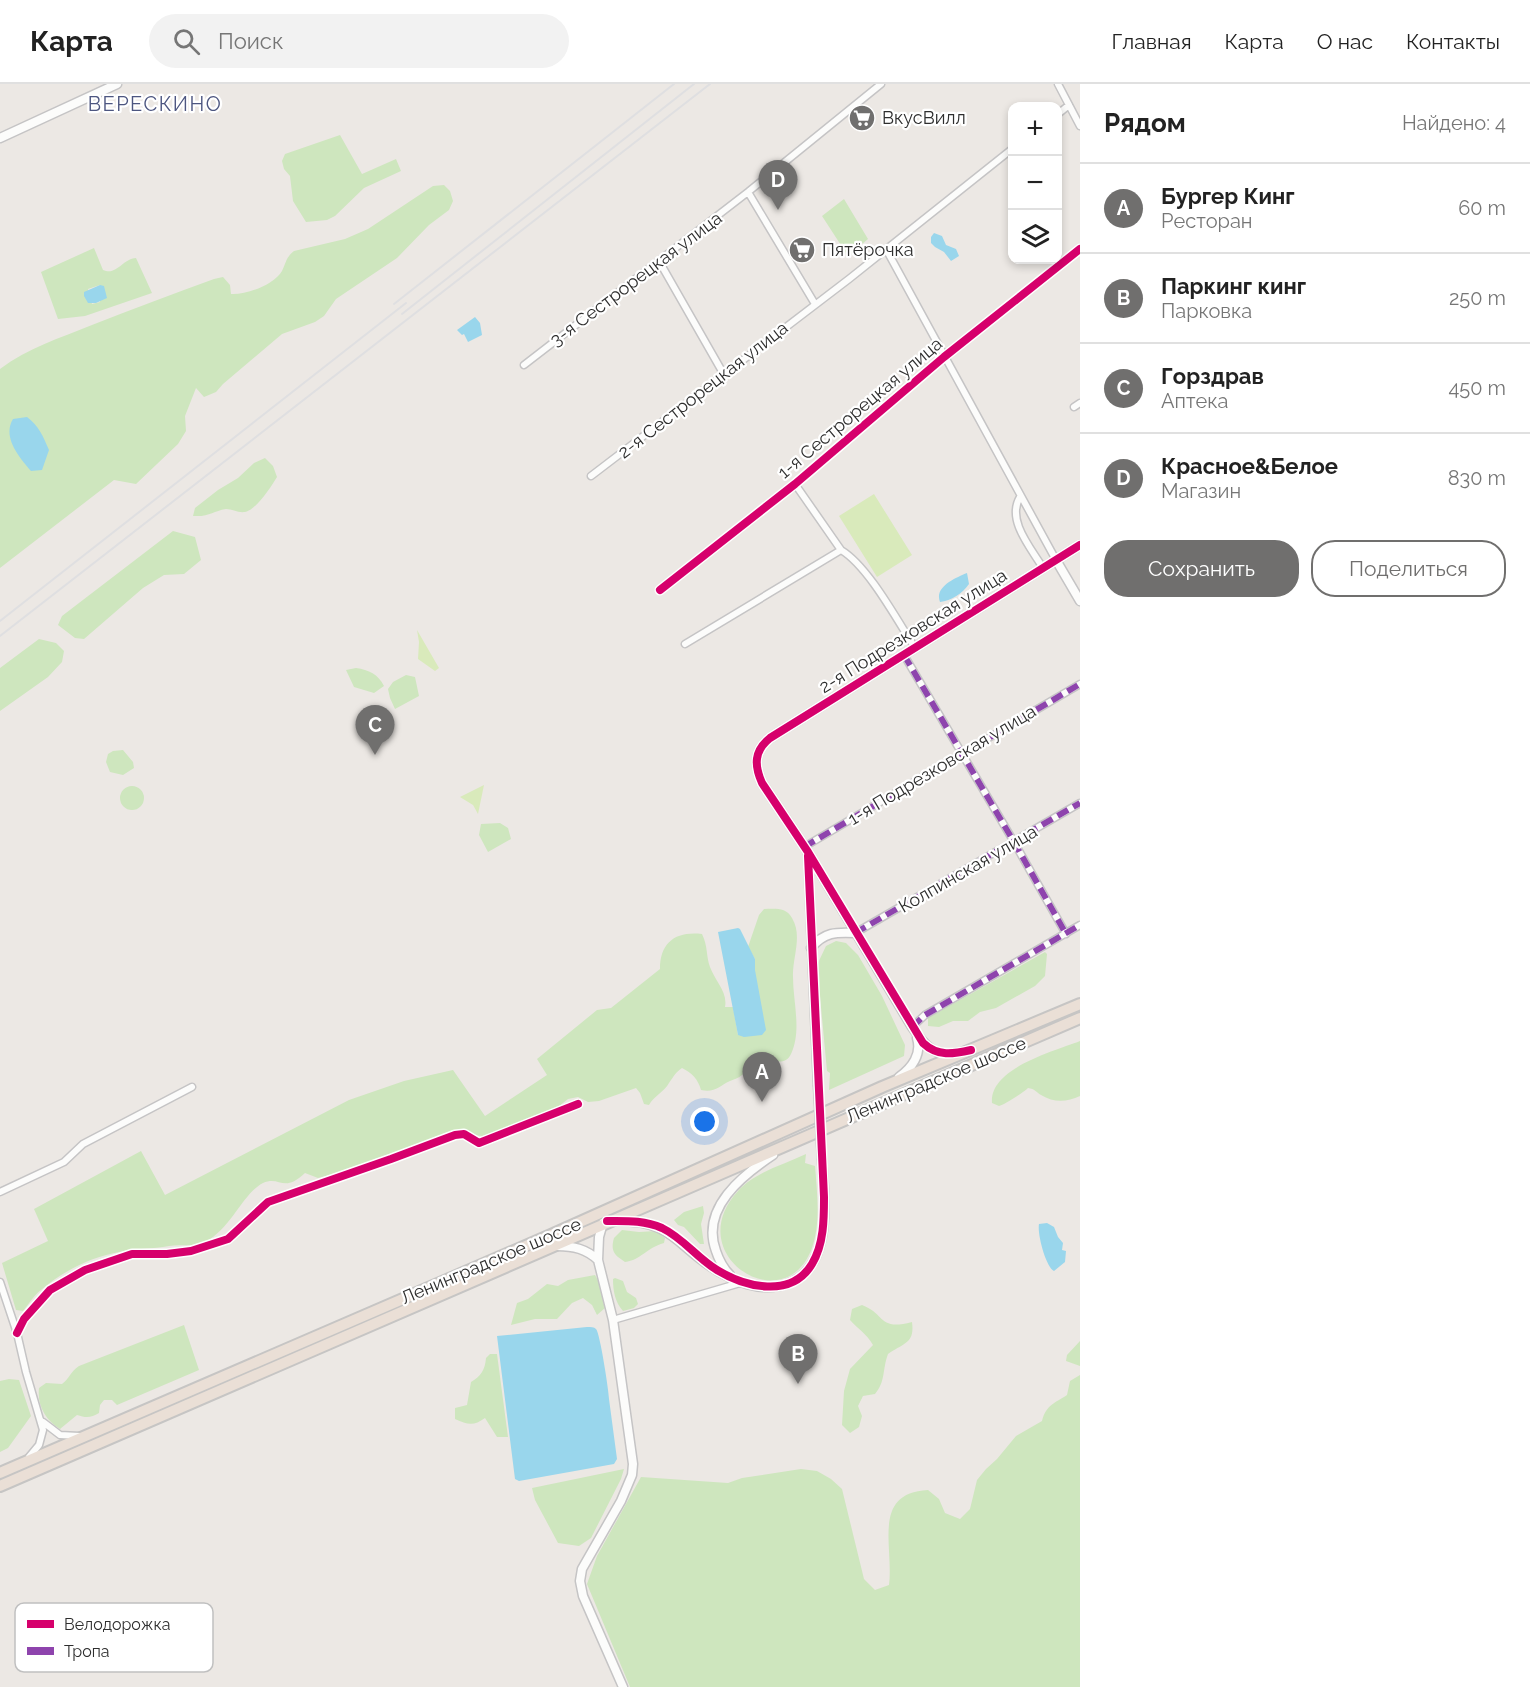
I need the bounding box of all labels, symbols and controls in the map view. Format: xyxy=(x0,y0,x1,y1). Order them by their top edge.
search box xyxy=(149,14,569,68)
text: Карта xyxy=(30,25,113,58)
icon: search xyxy=(170,25,203,58)
text: Поиск xyxy=(218,28,283,54)
text: Главная xyxy=(1112,29,1192,54)
text: Карта xyxy=(1225,29,1284,54)
text: О нас xyxy=(1317,29,1373,54)
text: Контакты xyxy=(1406,29,1500,54)
district label: ВЕРЕСКИНО xyxy=(88,92,222,116)
map controls xyxy=(1008,102,1062,264)
button: + xyxy=(1008,102,1062,156)
supermarket icon: ВкусВилл xyxy=(847,103,877,133)
place label: ВкусВилл xyxy=(882,107,966,128)
text: Рядом xyxy=(1104,108,1186,138)
text: Найдено: 4 xyxy=(1402,111,1506,135)
button: − xyxy=(1008,156,1062,210)
pin: D xyxy=(758,160,798,210)
text: Бургер Кинг xyxy=(1161,183,1295,209)
text: A xyxy=(1117,196,1130,220)
text: 60 m xyxy=(1458,196,1506,220)
street label: 3-я Сестрорецкая улица xyxy=(546,207,726,350)
text: Ресторан xyxy=(1161,209,1253,233)
button: layers xyxy=(1008,210,1062,264)
supermarket icon: Пятёрочка xyxy=(787,235,817,265)
place label: Пятёрочка xyxy=(822,239,914,260)
text: Паркинг кинг xyxy=(1161,273,1306,299)
text: B xyxy=(1117,286,1130,310)
text: 250 m xyxy=(1449,286,1506,310)
text: Парковка xyxy=(1161,299,1252,323)
street label: 2-я Сестрорецкая улица xyxy=(614,317,792,462)
street label: 1-я Сестрорецкая улица xyxy=(773,333,946,482)
text: Горздрав xyxy=(1161,363,1264,389)
text: C xyxy=(1117,376,1130,400)
text: 450 m xyxy=(1448,376,1506,400)
text: Аптека xyxy=(1161,389,1228,413)
text: Красное&Белое xyxy=(1161,453,1338,479)
text: D xyxy=(1116,466,1131,490)
text: 830 m xyxy=(1448,466,1506,490)
text: Магазин xyxy=(1161,479,1241,503)
button: Сохранить xyxy=(1104,540,1299,597)
button: Поделиться xyxy=(1311,540,1506,597)
street label: 2-я Подрезковская улица xyxy=(815,564,1010,697)
street label: 1-я Подрезковская улица xyxy=(844,700,1040,829)
pin: C xyxy=(356,706,394,755)
street label: Колпинская улица xyxy=(895,820,1041,917)
street label: Ленинградское шоссе xyxy=(842,1032,1030,1127)
pin: A xyxy=(742,1052,782,1102)
your location xyxy=(690,1107,719,1136)
street label: Ленинградское шоссе xyxy=(397,1213,585,1308)
pin: B xyxy=(778,1334,818,1384)
legend xyxy=(15,1603,213,1672)
text: Велодорожка xyxy=(64,1615,171,1634)
text: Тропа xyxy=(64,1642,110,1661)

